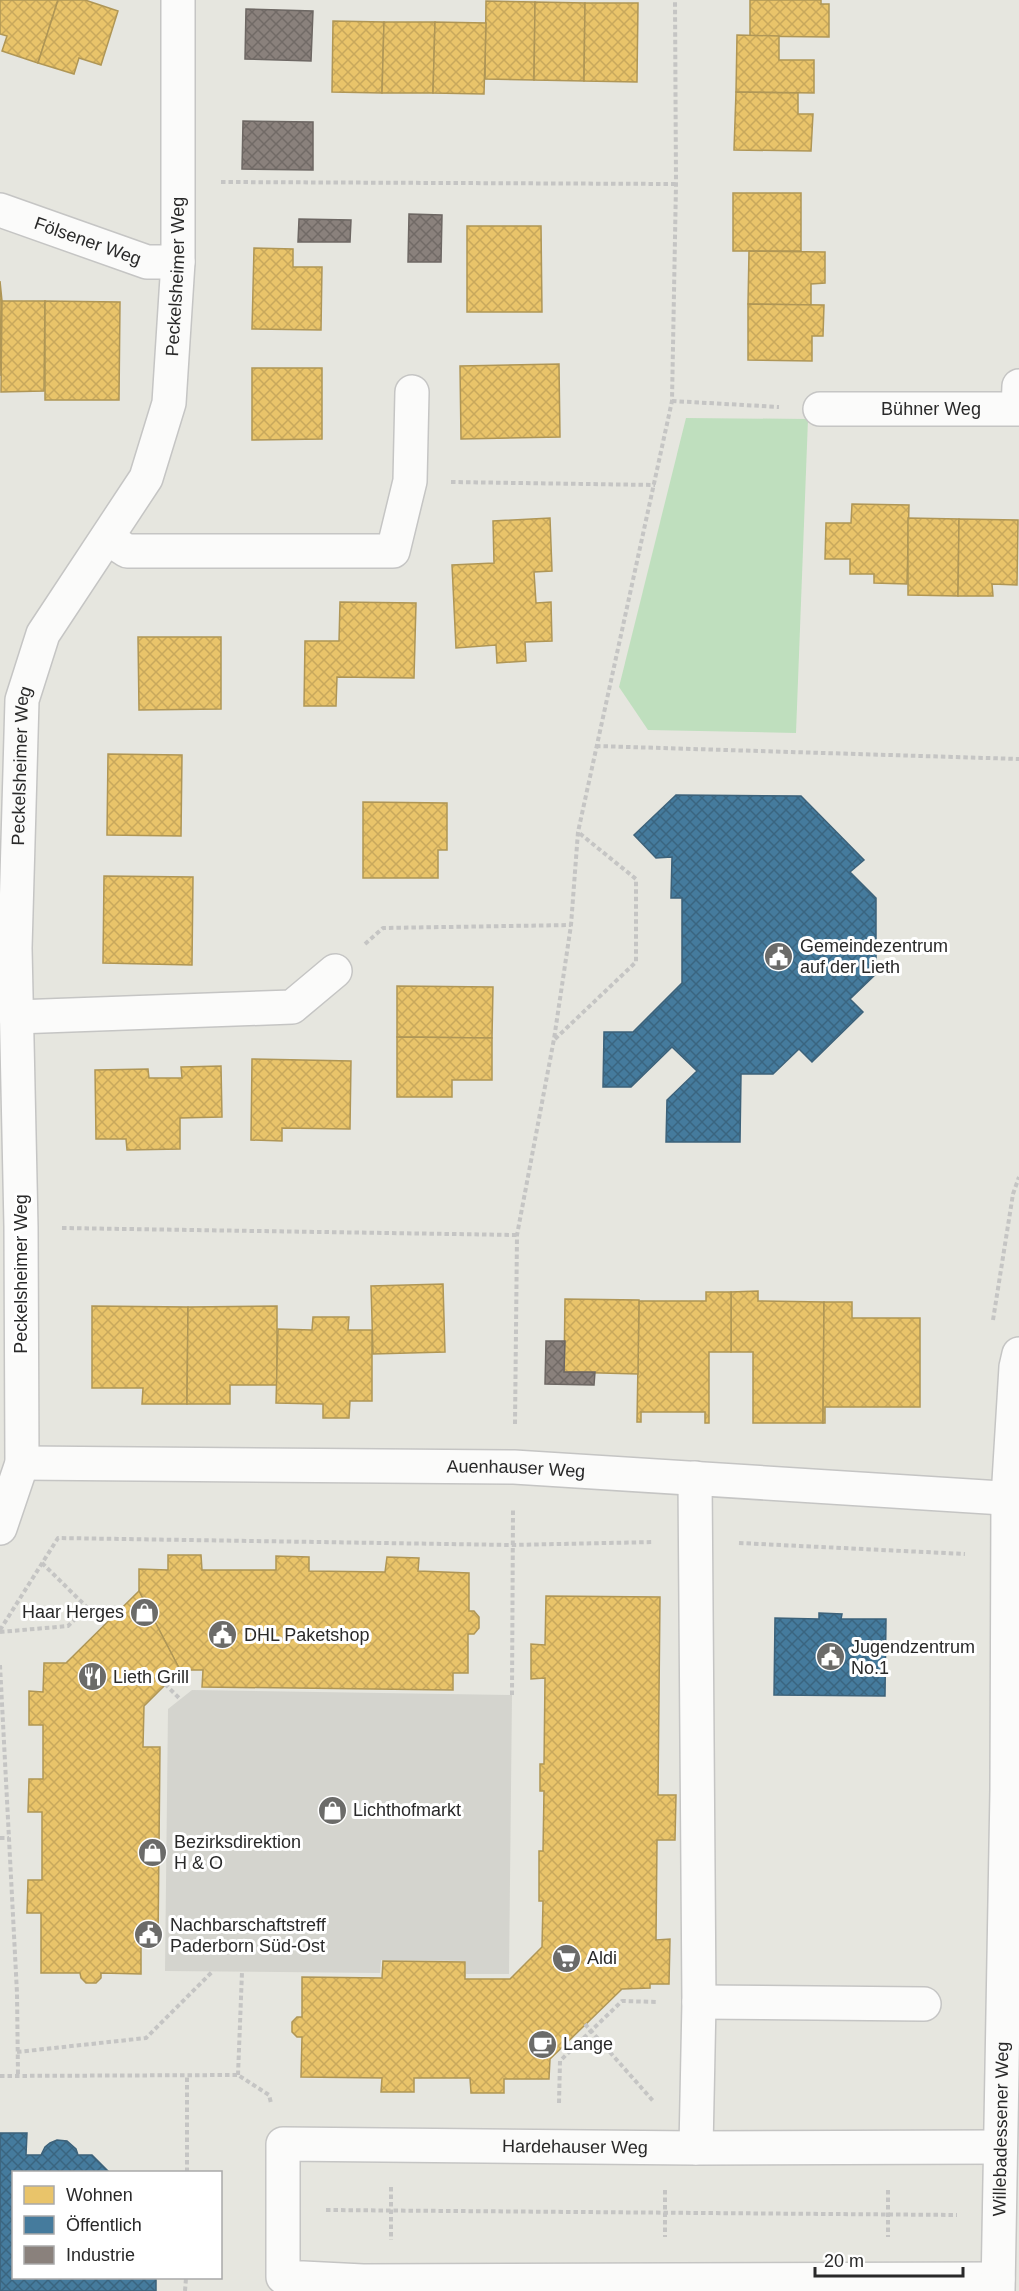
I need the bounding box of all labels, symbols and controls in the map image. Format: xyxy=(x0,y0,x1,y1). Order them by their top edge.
street label: Peckelsheimer Weg xyxy=(162,197,188,357)
street label: Fölsener Weg xyxy=(32,213,144,269)
street label: Bühner Weg xyxy=(881,399,981,419)
street label: Peckelsheimer Weg xyxy=(8,684,36,846)
place label: Gemeindezentrum auf der Lieth xyxy=(800,936,948,977)
public building icon: Gemeindezentrum auf der Lieth xyxy=(763,940,795,972)
street label: Peckelsheimer Weg xyxy=(11,1194,31,1354)
street label: Auenhauser Weg xyxy=(446,1456,586,1481)
shop icon: Haar Herges xyxy=(129,1596,161,1628)
place label: Haar Herges xyxy=(22,1602,124,1622)
public building icon: DHL Paketshop xyxy=(207,1619,239,1651)
place label: DHL Paketshop xyxy=(244,1625,369,1645)
place label: Jugendzentrum No.1 xyxy=(851,1637,975,1678)
public building icon: Jugendzentrum No.1 xyxy=(814,1641,846,1673)
restaurant icon: Lieth Grill xyxy=(76,1661,108,1693)
place label: Lieth Grill xyxy=(113,1667,189,1687)
shop icon: Lichthofmarkt xyxy=(316,1794,348,1826)
place label: Lichthofmarkt xyxy=(353,1800,461,1820)
place label: Bezirksdirektion H & O xyxy=(174,1832,301,1873)
shop icon: Bezirksdirektion H & O xyxy=(137,1836,169,1868)
place label: Nachbarschaftstreff Paderborn Süd-Ost xyxy=(170,1915,327,1956)
public building icon: Nachbarschaftstreff Paderborn Süd-Ost xyxy=(133,1919,165,1951)
supermarket icon: Aldi xyxy=(550,1942,582,1974)
place label: Aldi xyxy=(587,1948,617,1968)
cafe icon: Lange xyxy=(526,2028,558,2060)
place label: Lange xyxy=(563,2034,613,2054)
street label: Willebadessener Weg xyxy=(989,2041,1012,2217)
street label: Hardehauser Weg xyxy=(502,2136,648,2158)
legend xyxy=(12,2171,222,2279)
text: Wohnen xyxy=(66,2185,133,2205)
text: Öffentlich xyxy=(66,2215,142,2235)
scale bar xyxy=(815,2240,964,2278)
text: Industrie xyxy=(66,2245,135,2265)
text: 20 m xyxy=(824,2251,864,2271)

